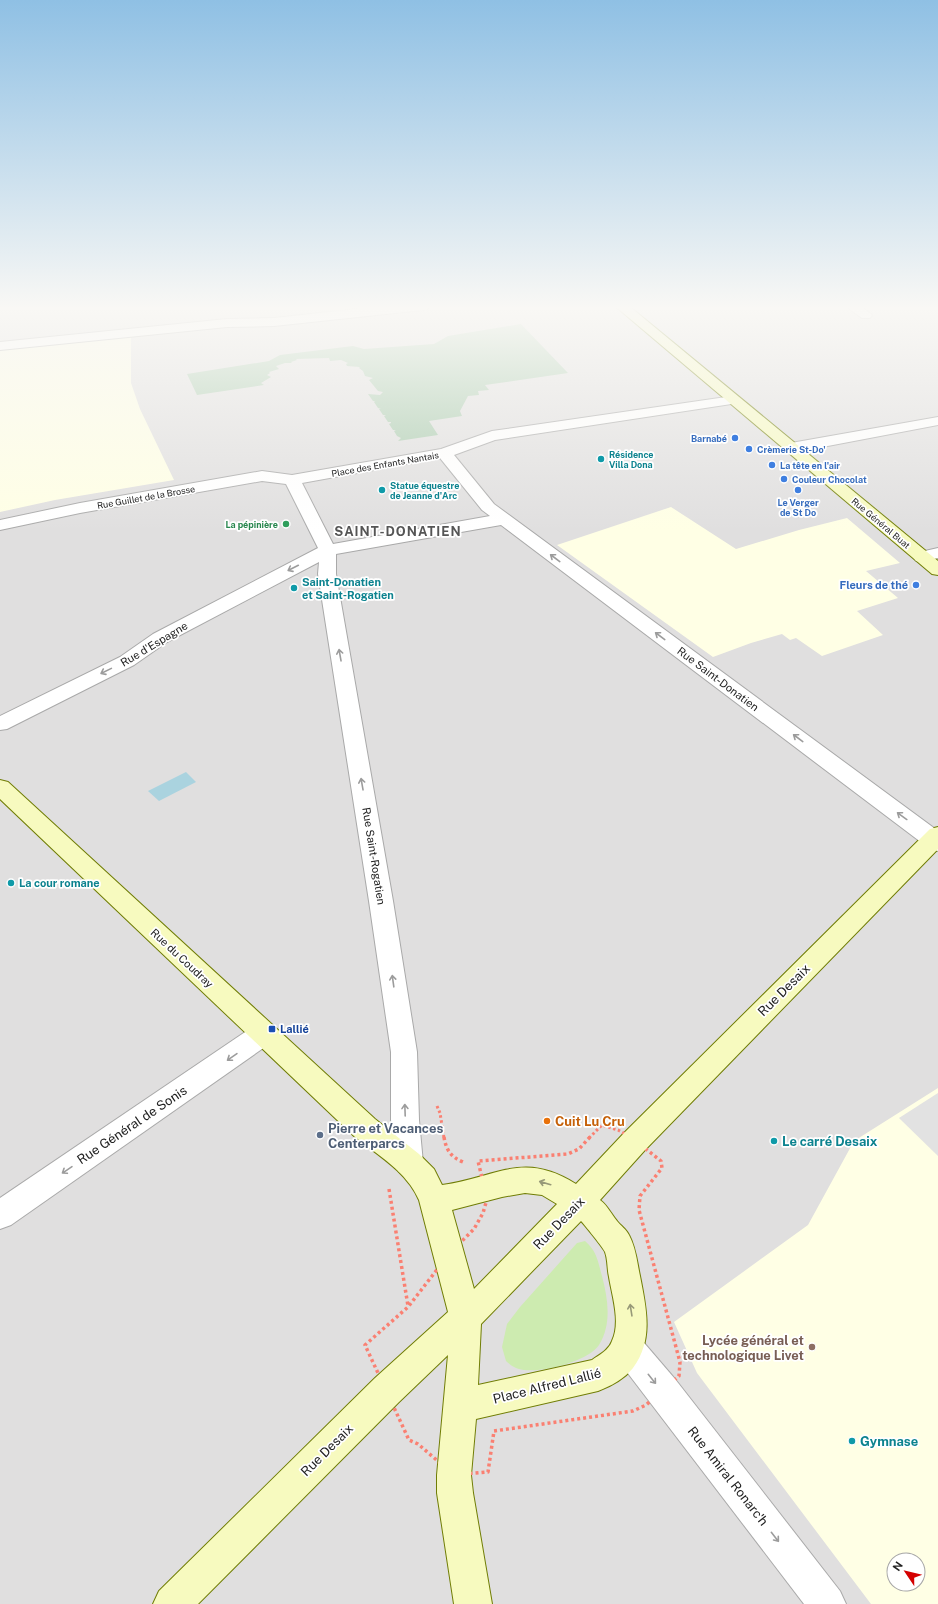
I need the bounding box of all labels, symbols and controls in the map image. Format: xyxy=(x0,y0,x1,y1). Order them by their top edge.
place label: Barnabé xyxy=(691,433,727,444)
marker: Barnabé xyxy=(730,433,740,443)
marker: Crèmerie St-Do' xyxy=(744,444,754,454)
place label: Crèmerie St-Do' xyxy=(757,444,826,455)
street label: Place des Enfants Nantais xyxy=(330,449,440,479)
place label: Résidence Villa Dona xyxy=(609,449,654,470)
marker: Résidence Villa Dona xyxy=(596,454,606,464)
marker: La tête en l'air xyxy=(767,460,777,470)
place label: La tête en l'air xyxy=(780,460,840,471)
marker: Couleur Chocolat xyxy=(779,474,789,484)
place label: Couleur Chocolat xyxy=(792,474,867,485)
place label: Statue équestre de Jeanne d'Arc xyxy=(390,480,460,501)
street label: Rue Guillet de la Brosse xyxy=(96,483,196,511)
marker: Statue équestre de Jeanne d'Arc xyxy=(377,485,387,495)
marker: Le Verger de St Do xyxy=(793,485,803,495)
street label: Rue Général Buat xyxy=(849,495,913,551)
place label: Le Verger de St Do xyxy=(777,497,819,518)
place label: La pépinière xyxy=(225,519,278,530)
marker: La pépinière xyxy=(281,519,291,529)
district label: SAINT-DONATIEN xyxy=(334,524,462,539)
one-way arrow xyxy=(550,554,561,562)
one-way arrow xyxy=(288,565,300,572)
place label: Saint-Donatien et Saint-Rogatien xyxy=(302,576,394,601)
place label: Fleurs de thé xyxy=(840,579,908,591)
marker: Fleurs de thé xyxy=(911,580,921,590)
marker: Saint-Donatien et Saint-Rogatien xyxy=(289,583,299,593)
street label: Rue d'Espagne xyxy=(118,619,190,669)
one-way arrow xyxy=(654,632,665,640)
street label: Rue Saint-Donatien xyxy=(675,645,761,713)
one-way arrow xyxy=(336,649,344,662)
one-way arrow xyxy=(101,668,113,676)
one-way arrow xyxy=(792,734,803,743)
one-way arrow xyxy=(357,778,365,791)
street label: Rue Saint-Rogatien xyxy=(360,806,388,906)
one-way arrow xyxy=(897,812,908,820)
place label: La cour romane xyxy=(19,877,100,889)
marker: La cour romane xyxy=(6,878,16,888)
street label: Rue du Coudray xyxy=(148,926,216,990)
street label: Rue Desaix xyxy=(755,961,813,1019)
one-way arrow xyxy=(389,975,397,988)
place label: Lallié xyxy=(280,1023,309,1035)
marker: Lallié xyxy=(267,1024,277,1034)
one-way arrow xyxy=(227,1053,238,1061)
street label: Rue Général de Sonis xyxy=(74,1083,190,1167)
one-way arrow xyxy=(401,1104,409,1117)
place label: Cuit Lu Cru xyxy=(555,1114,625,1129)
marker: Cuit Lu Cru xyxy=(542,1116,552,1126)
place label: Pierre et Vacances Centerparcs xyxy=(328,1121,443,1151)
marker: Pierre et Vacances Centerparcs xyxy=(315,1130,325,1140)
place label: Le carré Desaix xyxy=(782,1134,878,1149)
marker: Le carré Desaix xyxy=(769,1136,779,1146)
one-way arrow xyxy=(61,1166,72,1174)
one-way arrow xyxy=(539,1179,552,1186)
street label: Rue Desaix xyxy=(530,1194,588,1252)
one-way arrow xyxy=(627,1304,635,1317)
place label: Lycée général et technologique Livet xyxy=(682,1333,804,1363)
marker: Lycée général et technologique Livet xyxy=(807,1342,817,1352)
street label: Place Alfred Lallié xyxy=(491,1365,603,1407)
one-way arrow xyxy=(648,1373,657,1384)
street label: Rue Desaix xyxy=(298,1421,356,1479)
street label: Rue Amiral Ronarc'h xyxy=(685,1424,771,1528)
place label: Gymnase xyxy=(860,1434,918,1449)
marker: Gymnase xyxy=(847,1436,857,1446)
one-way arrow xyxy=(771,1531,779,1542)
north arrow xyxy=(886,1552,926,1592)
text: N xyxy=(890,1559,905,1573)

